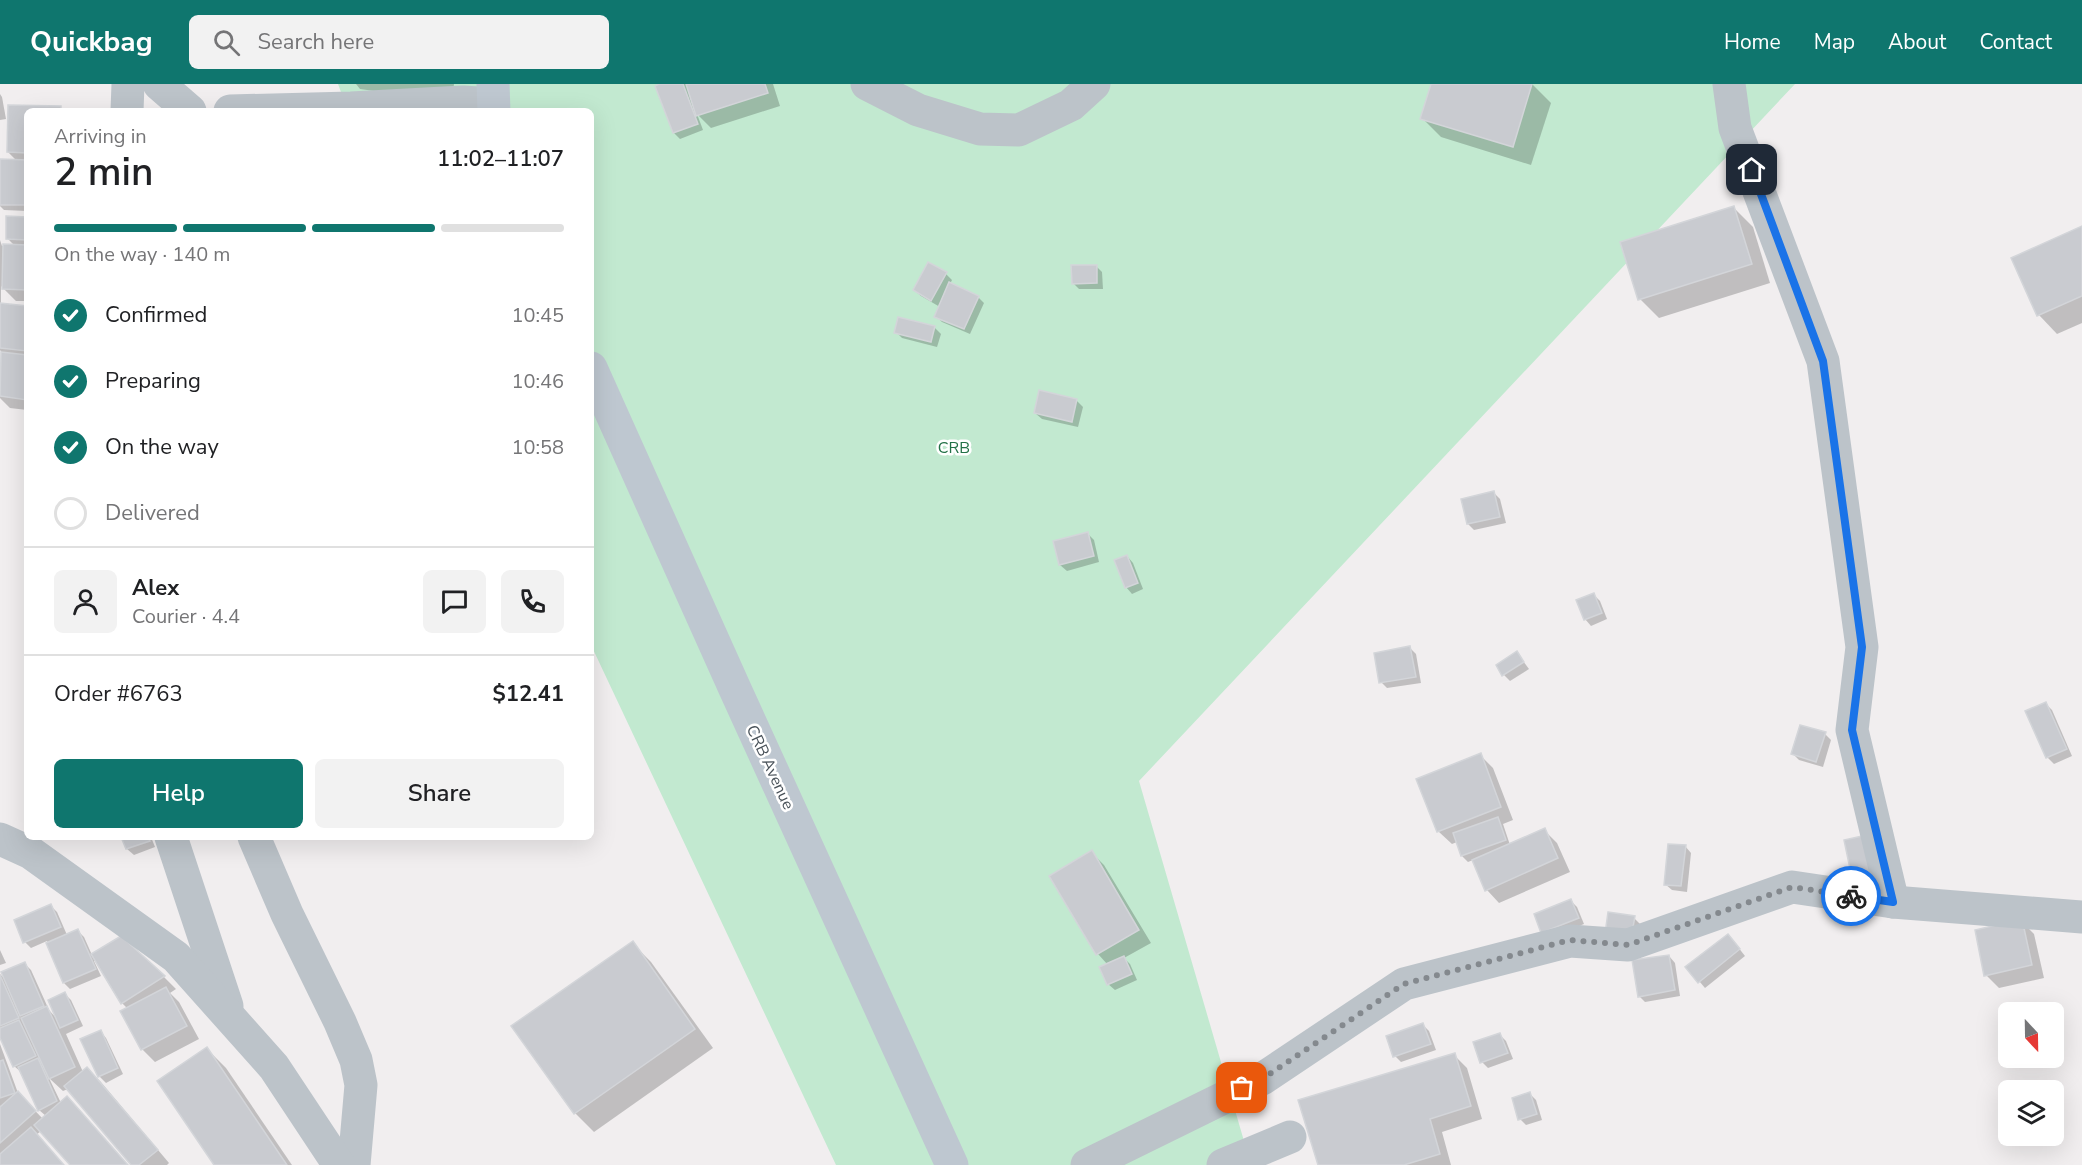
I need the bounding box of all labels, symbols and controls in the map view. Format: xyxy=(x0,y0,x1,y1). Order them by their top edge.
search box xyxy=(189,15,609,69)
text: Quickbag xyxy=(30,23,153,61)
icon: search xyxy=(210,26,243,59)
text: Search here xyxy=(258,27,374,57)
text: Home xyxy=(1724,28,1781,56)
text: Map xyxy=(1814,28,1855,56)
text: About xyxy=(1888,28,1946,56)
text: Contact xyxy=(1979,28,2052,56)
text: Arriving in xyxy=(54,123,147,150)
text: 11:02–11:07 xyxy=(437,144,564,174)
pin xyxy=(1726,144,1777,195)
text: 2 min xyxy=(54,146,153,199)
icon: home xyxy=(1735,153,1768,186)
text: On the way · 140 m xyxy=(54,241,230,268)
icon: check xyxy=(54,299,87,332)
text: Confirmed xyxy=(105,300,207,330)
text: 10:45 xyxy=(511,302,564,329)
icon: check xyxy=(54,365,87,398)
text: Preparing xyxy=(105,366,201,396)
text: 10:46 xyxy=(511,368,564,395)
icon: check xyxy=(54,431,87,464)
text: On the way xyxy=(105,432,219,462)
text: 10:58 xyxy=(511,434,564,461)
park label: CRB xyxy=(938,437,970,459)
text: Delivered xyxy=(105,498,200,528)
button: person xyxy=(54,570,117,633)
button: chat xyxy=(423,570,486,633)
button: phone xyxy=(501,570,564,633)
text: Alex xyxy=(132,573,179,603)
text: Courier · 4.4 xyxy=(132,603,240,630)
text: Order #6763 xyxy=(54,679,183,709)
text: $12.41 xyxy=(493,679,564,709)
street label: CRB Avenue xyxy=(741,722,799,813)
button: Help xyxy=(54,759,303,828)
button: Share xyxy=(315,759,564,828)
courier xyxy=(1821,866,1881,926)
icon: bike xyxy=(1835,880,1868,913)
north arrow xyxy=(1998,1002,2064,1068)
map controls xyxy=(1998,1002,2064,1146)
pin xyxy=(1216,1062,1267,1113)
icon: bag xyxy=(1225,1071,1258,1104)
button: layers xyxy=(1998,1080,2064,1146)

